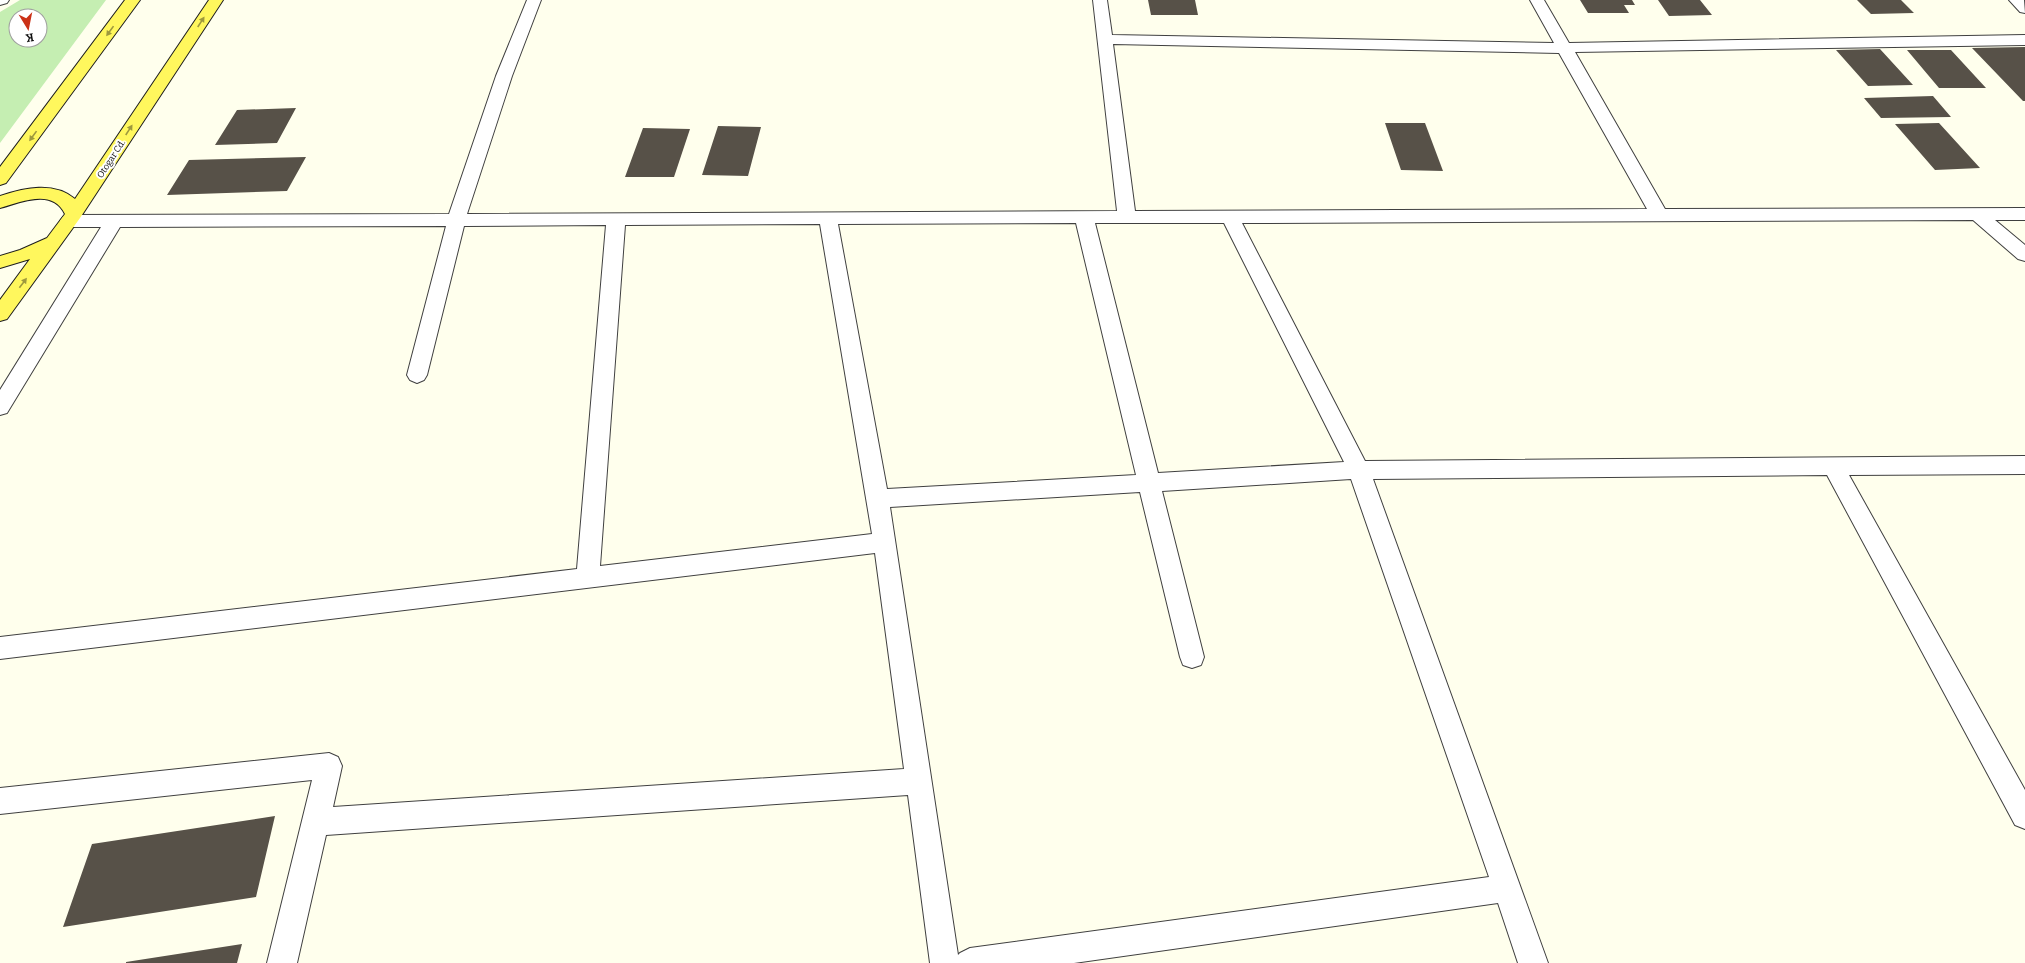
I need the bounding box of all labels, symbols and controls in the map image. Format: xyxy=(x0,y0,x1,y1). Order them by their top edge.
north arrow xyxy=(8,8,48,48)
one-way arrow xyxy=(197,17,205,27)
one-way arrow xyxy=(106,26,114,37)
text: K xyxy=(25,30,35,44)
one-way arrow xyxy=(126,125,133,136)
one-way arrow xyxy=(29,131,37,141)
street label: Otogar Cd. xyxy=(95,138,127,180)
one-way arrow xyxy=(19,278,27,288)

